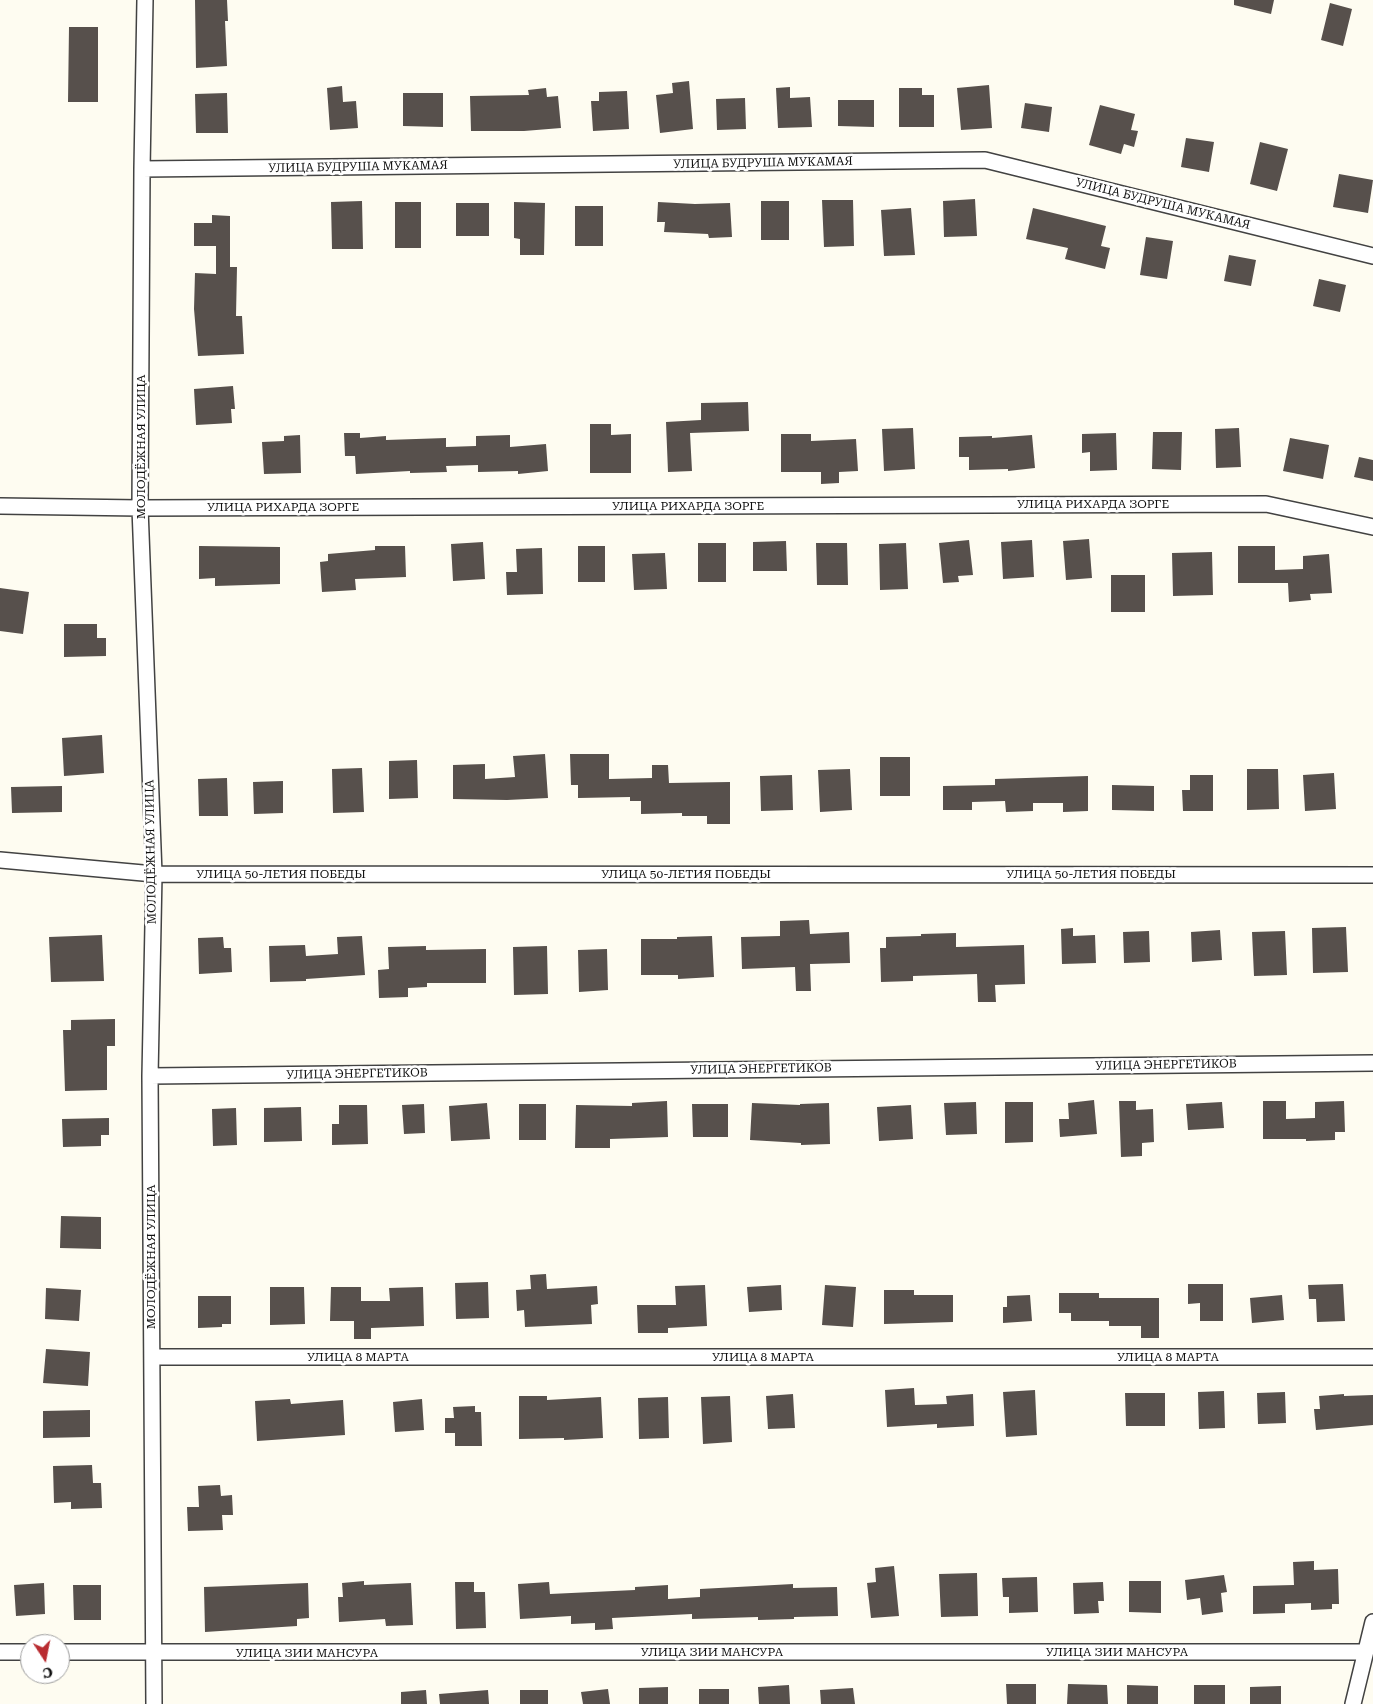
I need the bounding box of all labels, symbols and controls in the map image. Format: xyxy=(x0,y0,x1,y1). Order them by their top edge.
street label: УЛИЦА БУДРУША МУКАМАЯ xyxy=(673,154,853,172)
street label: УЛИЦА БУДРУША МУКАМАЯ xyxy=(268,158,448,176)
street label: УЛИЦА БУДРУША МУКАМАЯ xyxy=(1074,175,1252,233)
street label: МОЛОДЁЖНАЯ УЛИЦА xyxy=(134,375,148,519)
street label: УЛИЦА РИХАРДА ЗОРГЕ xyxy=(1017,497,1169,511)
street label: УЛИЦА РИХАРДА ЗОРГЕ xyxy=(612,499,764,513)
street label: УЛИЦА РИХАРДА ЗОРГЕ xyxy=(207,500,359,514)
street label: МОЛОДЁЖНАЯ УЛИЦА xyxy=(143,780,159,924)
street label: УЛИЦА 50-ЛЕТИЯ ПОБЕДЫ xyxy=(196,867,366,881)
street label: УЛИЦА 50-ЛЕТИЯ ПОБЕДЫ xyxy=(601,867,771,881)
street label: УЛИЦА 50-ЛЕТИЯ ПОБЕДЫ xyxy=(1006,867,1176,881)
street label: УЛИЦА ЭНЕРГЕТИКОВ xyxy=(1095,1057,1237,1073)
street label: УЛИЦА ЭНЕРГЕТИКОВ xyxy=(690,1061,832,1077)
street label: УЛИЦА ЭНЕРГЕТИКОВ xyxy=(286,1066,428,1082)
street label: МОЛОДЁЖНАЯ УЛИЦА xyxy=(144,1185,158,1329)
street label: УЛИЦА 8 МАРТА xyxy=(307,1350,409,1364)
street label: УЛИЦА 8 МАРТА xyxy=(712,1350,814,1364)
street label: УЛИЦА 8 МАРТА xyxy=(1117,1350,1219,1364)
north arrow xyxy=(20,1634,70,1684)
street label: УЛИЦА ЗИИ МАНСУРА xyxy=(641,1645,783,1659)
street label: УЛИЦА ЗИИ МАНСУРА xyxy=(1046,1645,1188,1659)
street label: УЛИЦА ЗИИ МАНСУРА xyxy=(236,1646,378,1660)
text: С xyxy=(41,1664,54,1682)

